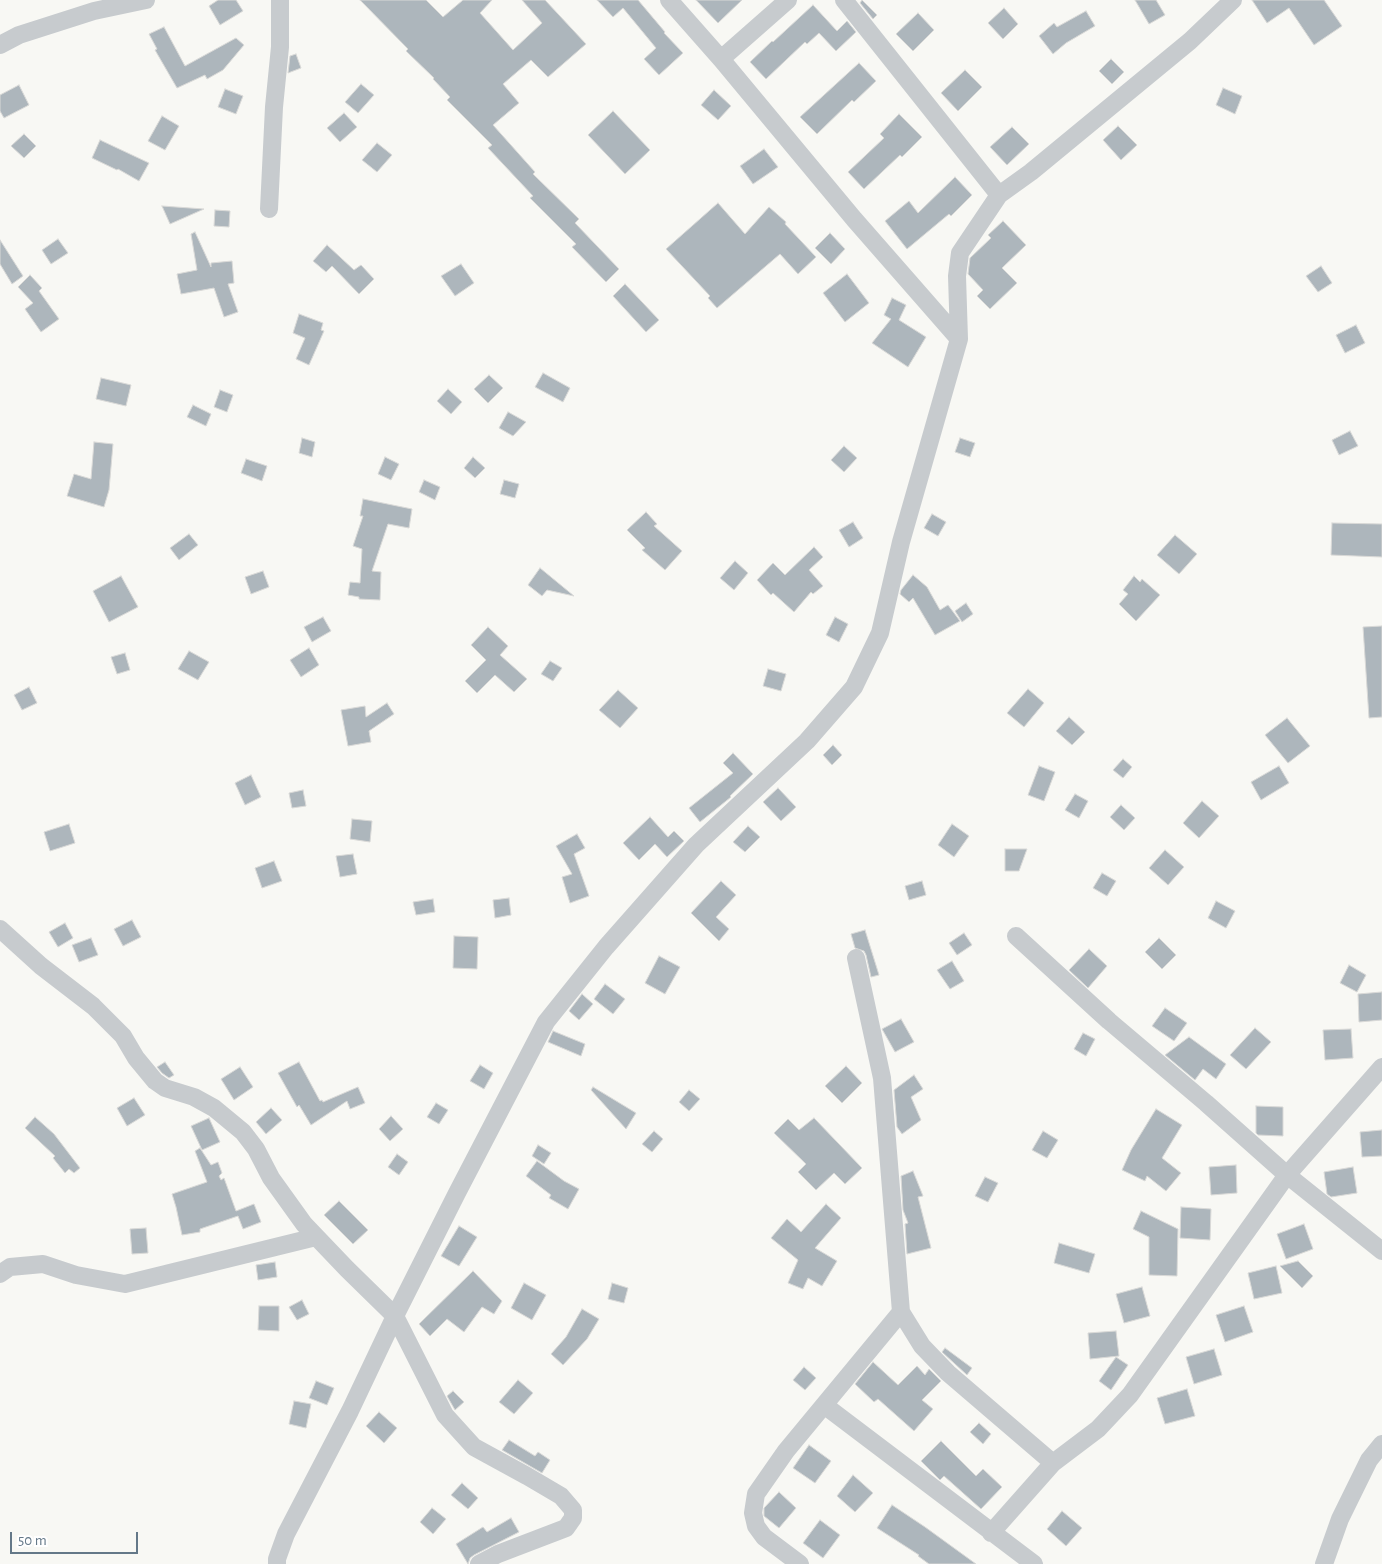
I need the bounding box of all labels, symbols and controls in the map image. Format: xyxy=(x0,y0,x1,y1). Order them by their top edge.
scale bar xyxy=(12,1522,140,1554)
text: 50 m xyxy=(18,1533,47,1548)

